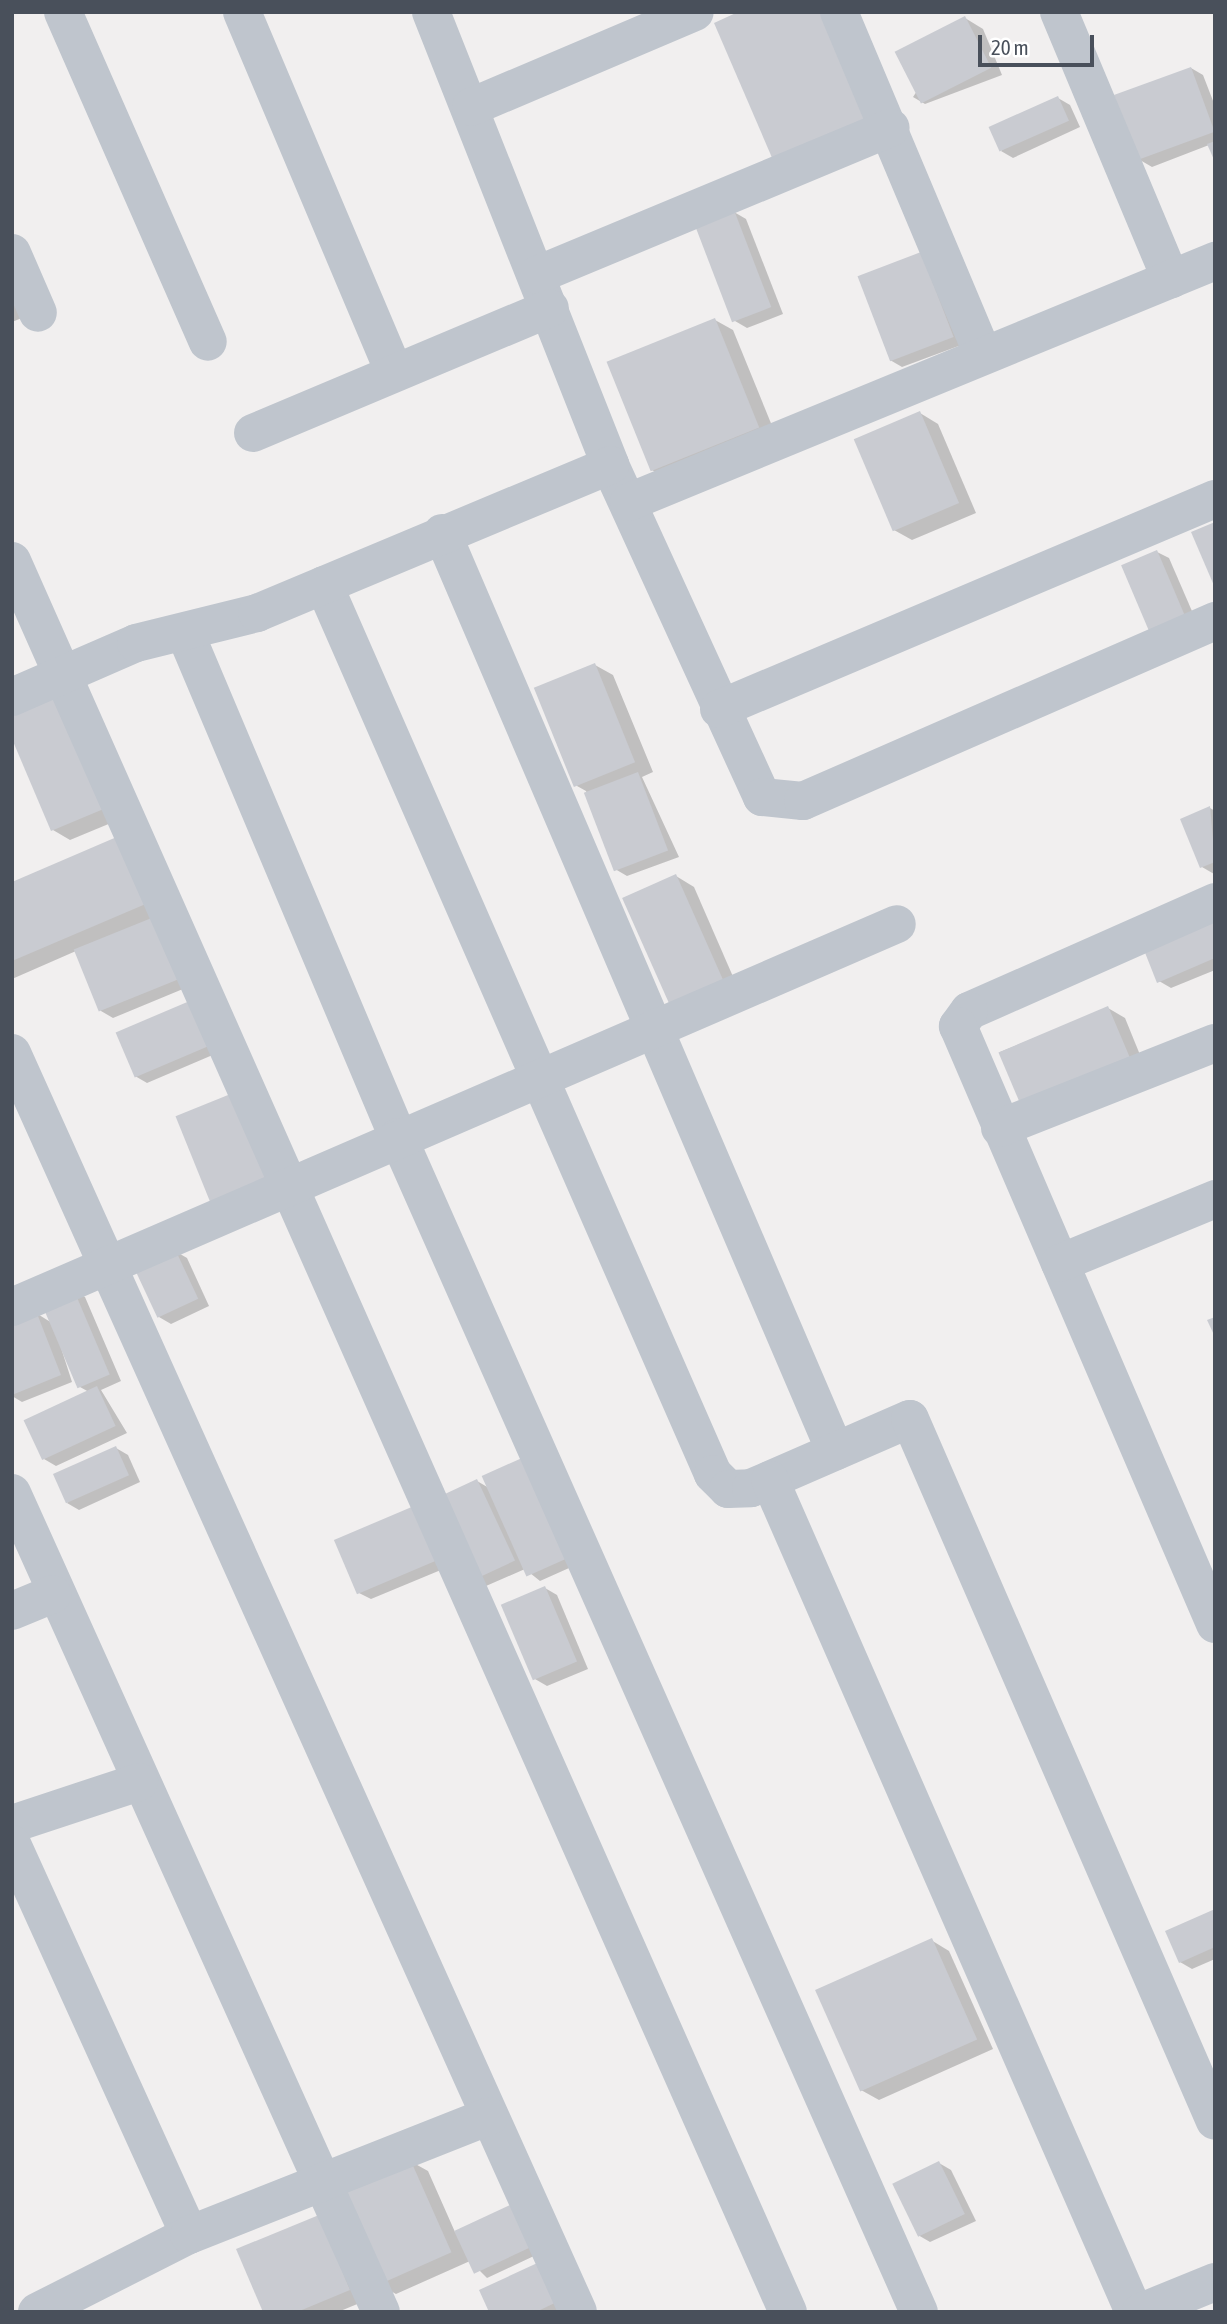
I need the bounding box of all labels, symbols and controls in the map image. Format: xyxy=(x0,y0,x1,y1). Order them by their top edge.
scale bar xyxy=(982,21,1098,65)
text: 20 m xyxy=(991,35,1029,59)

